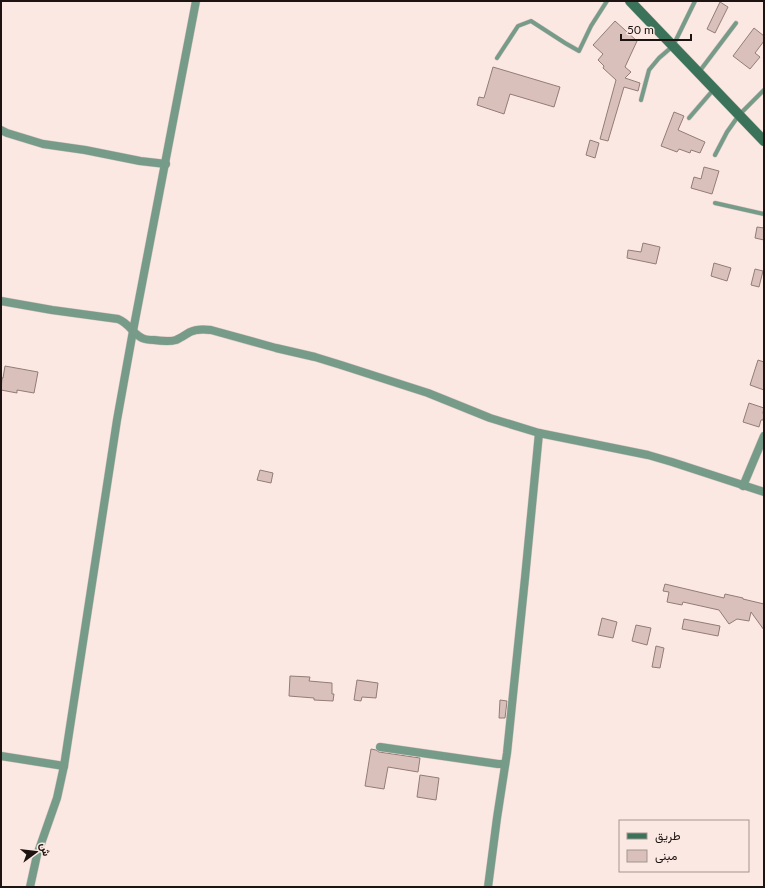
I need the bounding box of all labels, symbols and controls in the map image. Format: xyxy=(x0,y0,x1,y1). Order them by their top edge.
scale bar xyxy=(621,16,691,42)
text: 50 m xyxy=(627,22,654,37)
legend xyxy=(619,820,749,872)
text: طريق xyxy=(655,828,681,844)
north arrow xyxy=(16,832,56,872)
text: ش xyxy=(37,841,54,858)
text: مبنى xyxy=(655,848,677,864)

